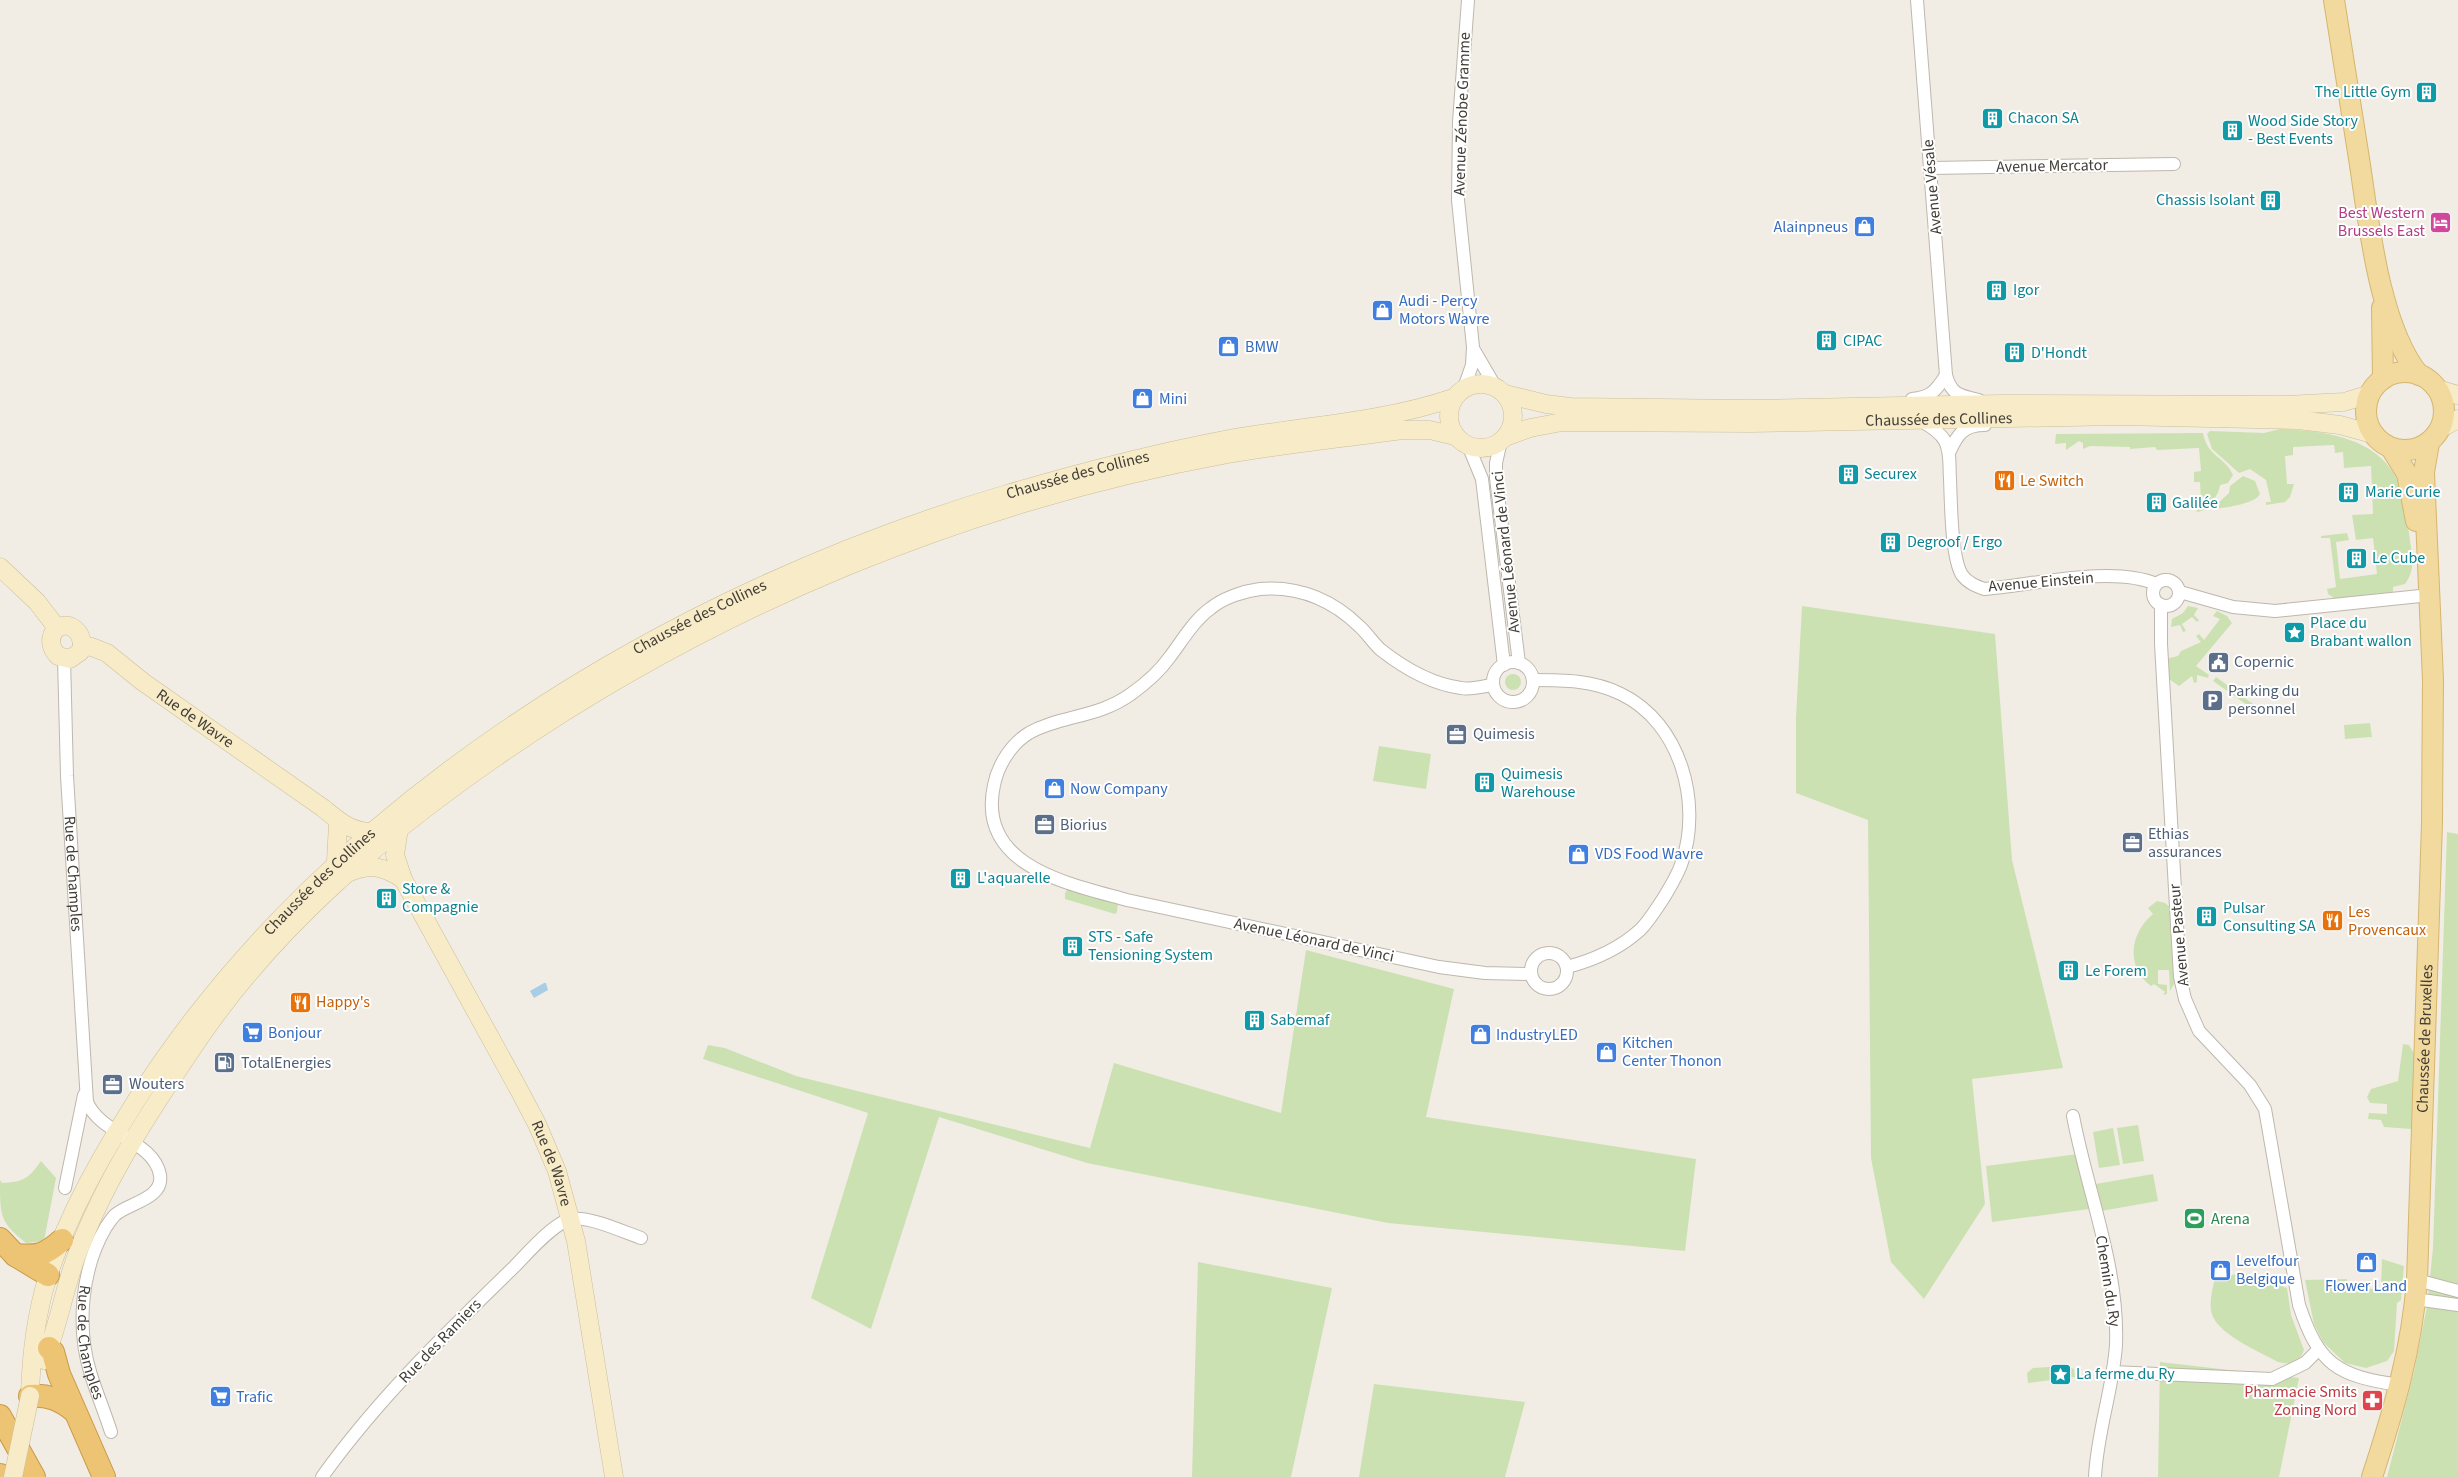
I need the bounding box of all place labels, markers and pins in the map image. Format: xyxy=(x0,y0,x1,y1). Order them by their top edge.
building icon: The Little Gym xyxy=(2415,80,2439,104)
place label: The Little Gym xyxy=(2315,81,2411,103)
building icon: Chacon SA xyxy=(1980,106,2004,130)
place label: Chacon SA xyxy=(2008,107,2079,129)
place label: Wood Side Story - Best Events xyxy=(2248,110,2358,150)
building icon: Wood Side Story - Best Events xyxy=(2220,118,2244,142)
building icon: Chassis Isolant xyxy=(2259,188,2283,212)
place label: Chassis Isolant xyxy=(2156,189,2256,211)
place label: Best Western Brussels East xyxy=(2338,202,2426,242)
hotel icon: Best Western Brussels East xyxy=(2429,210,2453,234)
shop icon: Alainpneus xyxy=(1852,215,1876,239)
place label: Alainpneus xyxy=(1774,216,1848,238)
building icon: Igor xyxy=(1985,278,2009,302)
place label: Igor xyxy=(2013,279,2040,301)
place label: Audi - Percy Motors Wavre xyxy=(1399,290,1490,330)
shop icon: Audi - Percy Motors Wavre xyxy=(1371,298,1395,322)
building icon: CIPAC xyxy=(1815,329,1839,353)
place label: CIPAC xyxy=(1843,330,1882,352)
shop icon: BMW xyxy=(1217,335,1241,359)
place label: BMW xyxy=(1245,336,1279,358)
building icon: D'Hondt xyxy=(2003,341,2027,365)
place label: D'Hondt xyxy=(2031,342,2088,364)
shop icon: Mini xyxy=(1131,387,1155,411)
place label: Mini xyxy=(1159,388,1187,410)
building icon: Securex xyxy=(1836,462,1860,486)
place label: Securex xyxy=(1864,463,1917,485)
restaurant icon: Le Switch xyxy=(1992,469,2016,493)
place label: Le Switch xyxy=(2020,470,2084,492)
building icon: Marie Curie xyxy=(2337,480,2361,504)
place label: Marie Curie xyxy=(2365,481,2440,503)
building icon: Galilée xyxy=(2144,491,2168,515)
place label: Galilée xyxy=(2172,492,2218,514)
building icon: Degroof / Ergo xyxy=(1879,530,1903,554)
place label: Degroof / Ergo xyxy=(1907,531,2002,553)
building icon: Le Cube xyxy=(2344,546,2368,570)
place label: Le Cube xyxy=(2372,547,2425,569)
place label: Place du Brabant wallon xyxy=(2310,612,2412,652)
place icon: Place du Brabant wallon xyxy=(2282,620,2306,644)
public building icon: Copernic xyxy=(2206,650,2230,674)
place label: Copernic xyxy=(2234,651,2294,673)
place label: Parking du personnel xyxy=(2228,680,2299,720)
parking icon: Parking du personnel xyxy=(2200,688,2224,712)
office icon: Quimesis xyxy=(1445,722,1469,746)
place label: Quimesis xyxy=(1473,723,1535,745)
place label: Quimesis Warehouse xyxy=(1501,763,1575,803)
building icon: Quimesis Warehouse xyxy=(1473,771,1497,795)
shop icon: Now Company xyxy=(1042,777,1066,801)
place label: Now Company xyxy=(1070,778,1168,800)
office icon: Biorius xyxy=(1032,813,1056,837)
place label: Biorius xyxy=(1060,814,1107,836)
place label: Ethias assurances xyxy=(2148,823,2222,863)
office icon: Ethias assurances xyxy=(2120,831,2144,855)
shop icon: VDS Food Wavre xyxy=(1567,842,1591,866)
place label: VDS Food Wavre xyxy=(1595,843,1703,865)
building icon: L'aquarelle xyxy=(949,866,973,890)
place label: L'aquarelle xyxy=(977,867,1051,889)
place label: Store & Compagnie xyxy=(402,878,479,918)
building icon: Store & Compagnie xyxy=(374,886,398,910)
place label: Pulsar Consulting SA xyxy=(2223,897,2316,937)
place label: Les Provencaux xyxy=(2348,901,2426,941)
building icon: Pulsar Consulting SA xyxy=(2195,905,2219,929)
restaurant icon: Les Provencaux xyxy=(2320,909,2344,933)
place label: STS - Safe Tensioning System xyxy=(1088,926,1213,966)
building icon: STS - Safe Tensioning System xyxy=(1060,934,1084,958)
building icon: Le Forem xyxy=(2057,959,2081,983)
place label: Le Forem xyxy=(2085,960,2147,982)
restaurant icon: Happy's xyxy=(288,990,312,1014)
place label: Happy's xyxy=(316,991,370,1013)
building icon: Sabemaf xyxy=(1242,1008,1266,1032)
place label: Sabemaf xyxy=(1270,1009,1331,1031)
supermarket icon: Bonjour xyxy=(240,1021,264,1045)
place label: Bonjour xyxy=(268,1022,322,1044)
shop icon: IndustryLED xyxy=(1468,1023,1492,1047)
place label: IndustryLED xyxy=(1496,1024,1578,1046)
place label: Kitchen Center Thonon xyxy=(1622,1032,1722,1072)
shop icon: Kitchen Center Thonon xyxy=(1594,1040,1618,1064)
fuel station icon: TotalEnergies xyxy=(213,1051,237,1075)
place label: TotalEnergies xyxy=(241,1052,332,1074)
office icon: Wouters xyxy=(101,1072,125,1096)
place label: Wouters xyxy=(129,1073,185,1095)
sports icon: Arena xyxy=(2183,1207,2207,1231)
place label: Arena xyxy=(2211,1208,2250,1230)
place label: Levelfour Belgique xyxy=(2236,1250,2299,1290)
shop icon: Flower Land xyxy=(2354,1250,2378,1274)
shop icon: Levelfour Belgique xyxy=(2208,1258,2232,1282)
place label: Flower Land xyxy=(2325,1275,2407,1297)
place icon: La ferme du Ry xyxy=(2048,1362,2072,1386)
place label: La ferme du Ry xyxy=(2076,1363,2175,1385)
place label: Pharmacie Smits Zoning Nord xyxy=(2244,1381,2357,1421)
supermarket icon: Trafic xyxy=(208,1385,232,1409)
place label: Trafic xyxy=(236,1386,273,1408)
pharmacy icon: Pharmacie Smits Zoning Nord xyxy=(2361,1389,2385,1413)

